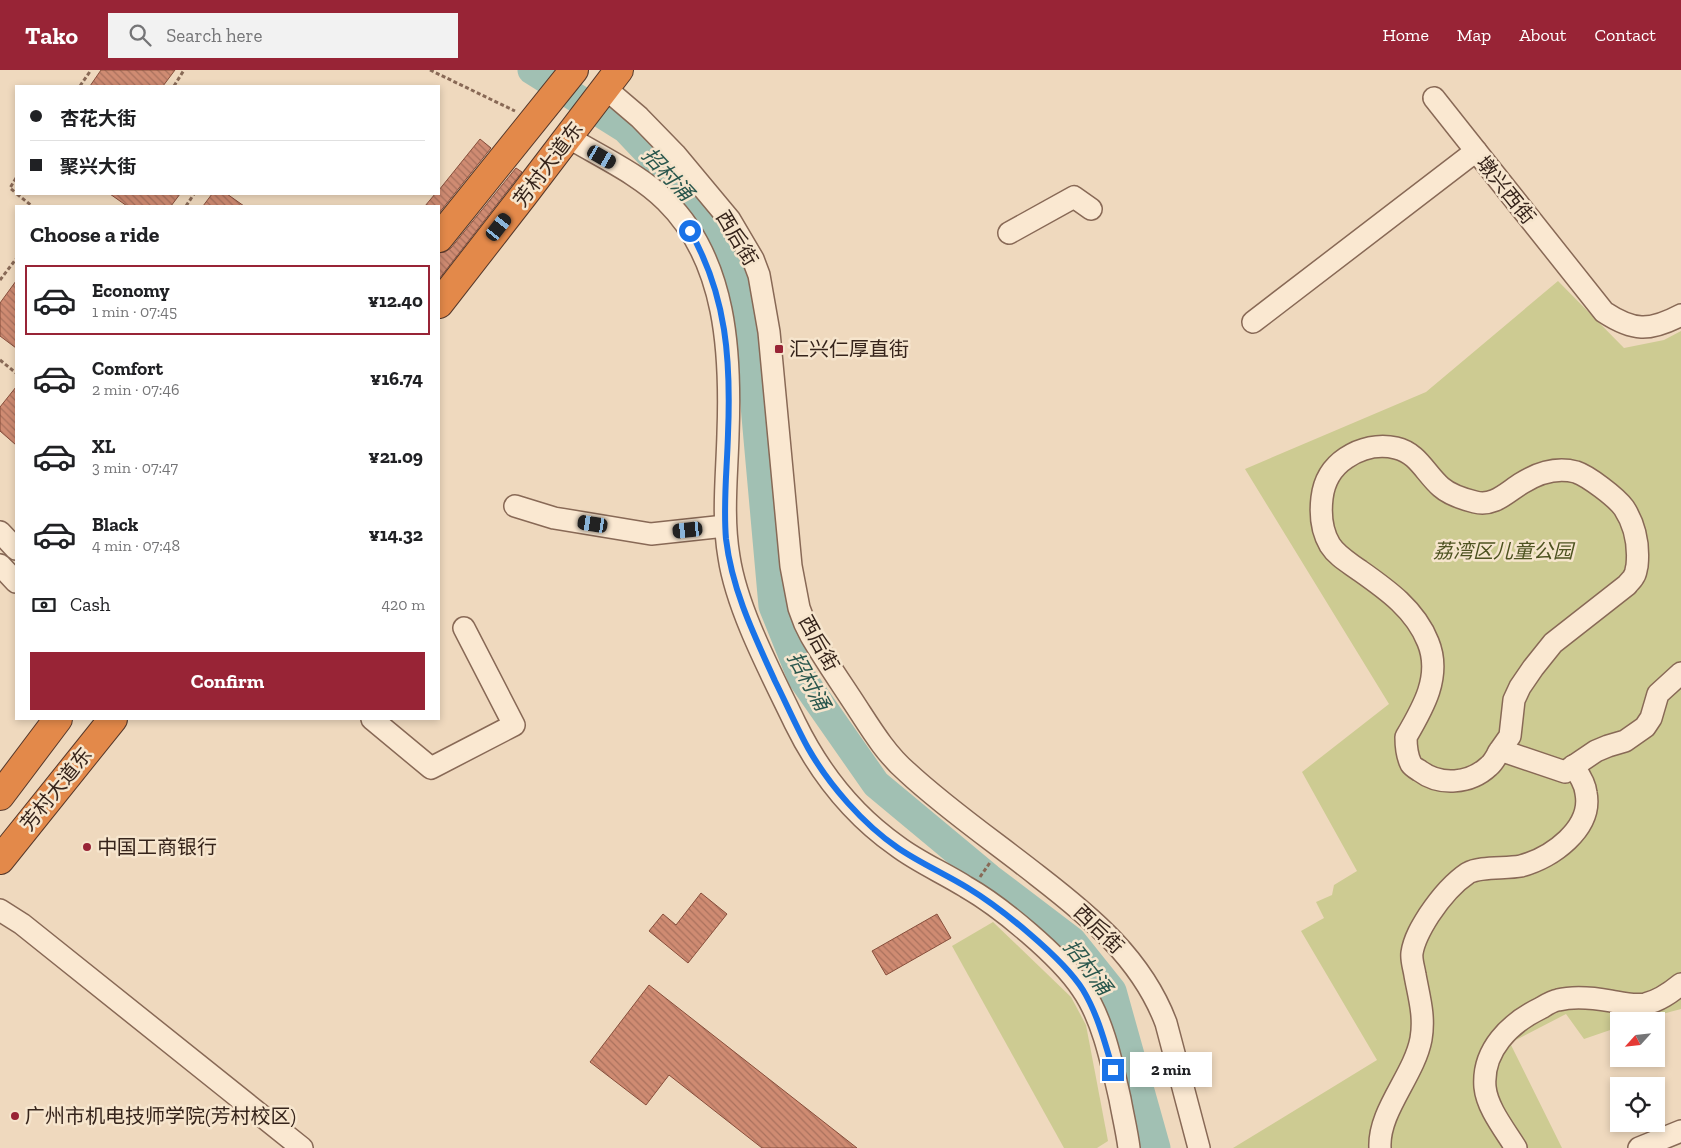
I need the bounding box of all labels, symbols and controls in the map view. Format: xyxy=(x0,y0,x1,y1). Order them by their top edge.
search box xyxy=(108,13,458,58)
text: Tako xyxy=(25,21,78,50)
icon: search xyxy=(126,21,154,49)
text: Search here xyxy=(166,24,262,47)
text: Home xyxy=(1382,24,1429,46)
text: Map xyxy=(1457,24,1491,46)
text: About xyxy=(1519,24,1566,46)
text: Contact xyxy=(1594,24,1656,46)
text: 杏花大街 xyxy=(60,107,136,130)
street label: 芳村大道东 xyxy=(508,117,588,211)
water label: 招村涌 xyxy=(637,142,700,207)
car xyxy=(585,143,618,171)
street label: 墩兴西街 xyxy=(1472,151,1540,229)
text: 聚兴大街 xyxy=(60,155,136,178)
street label: 西后街 xyxy=(711,206,763,270)
car xyxy=(483,211,514,243)
route start xyxy=(679,220,701,242)
text: Choose a ride xyxy=(30,221,160,248)
icon: car xyxy=(32,278,77,323)
text: Economy xyxy=(92,279,170,302)
text: ¥12.40 xyxy=(368,289,423,312)
text: 1 min · 07:45 xyxy=(92,302,177,321)
place label: 汇兴仁厚直街 xyxy=(789,337,909,361)
marker: 汇兴仁厚直街 xyxy=(773,343,785,355)
icon: car xyxy=(32,356,77,401)
text: Comfort xyxy=(92,357,163,380)
text: ¥16.74 xyxy=(370,367,423,390)
text: 2 min · 07:46 xyxy=(92,380,180,399)
icon: car xyxy=(32,434,77,479)
text: XL xyxy=(92,435,115,458)
text: ¥21.09 xyxy=(368,445,423,468)
text: 3 min · 07:47 xyxy=(92,458,178,477)
icon: car xyxy=(32,512,77,557)
text: Black xyxy=(92,513,138,536)
car xyxy=(577,514,608,534)
car xyxy=(672,521,703,539)
text: ¥14.32 xyxy=(369,523,423,546)
text: 4 min · 07:48 xyxy=(92,536,180,555)
park label: 荔湾区儿童公园 xyxy=(1433,539,1576,563)
icon: cash xyxy=(30,591,58,619)
text: Cash xyxy=(70,593,110,616)
text: 420 m xyxy=(381,595,425,614)
street label: 西后街 xyxy=(794,611,844,675)
water label: 招村涌 xyxy=(783,647,836,716)
button: Confirm xyxy=(30,652,425,710)
street label: 芳村大道东 xyxy=(15,743,97,835)
place label: 中国工商银行 xyxy=(97,835,217,859)
marker: 中国工商银行 xyxy=(81,841,93,853)
street label: 西后街 xyxy=(1069,900,1129,958)
water label: 招村涌 xyxy=(1059,934,1118,1001)
north arrow xyxy=(1610,1012,1665,1068)
map controls xyxy=(1610,1012,1665,1132)
callout: 2 min xyxy=(1130,1052,1213,1088)
route end xyxy=(1102,1059,1124,1081)
text: 2 min xyxy=(1151,1060,1191,1079)
button: locate xyxy=(1610,1077,1665,1132)
place label: 广州市机电技师学院(芳村校区) xyxy=(25,1104,296,1128)
marker: 广州市机电技师学院(芳村校区) xyxy=(9,1110,21,1122)

